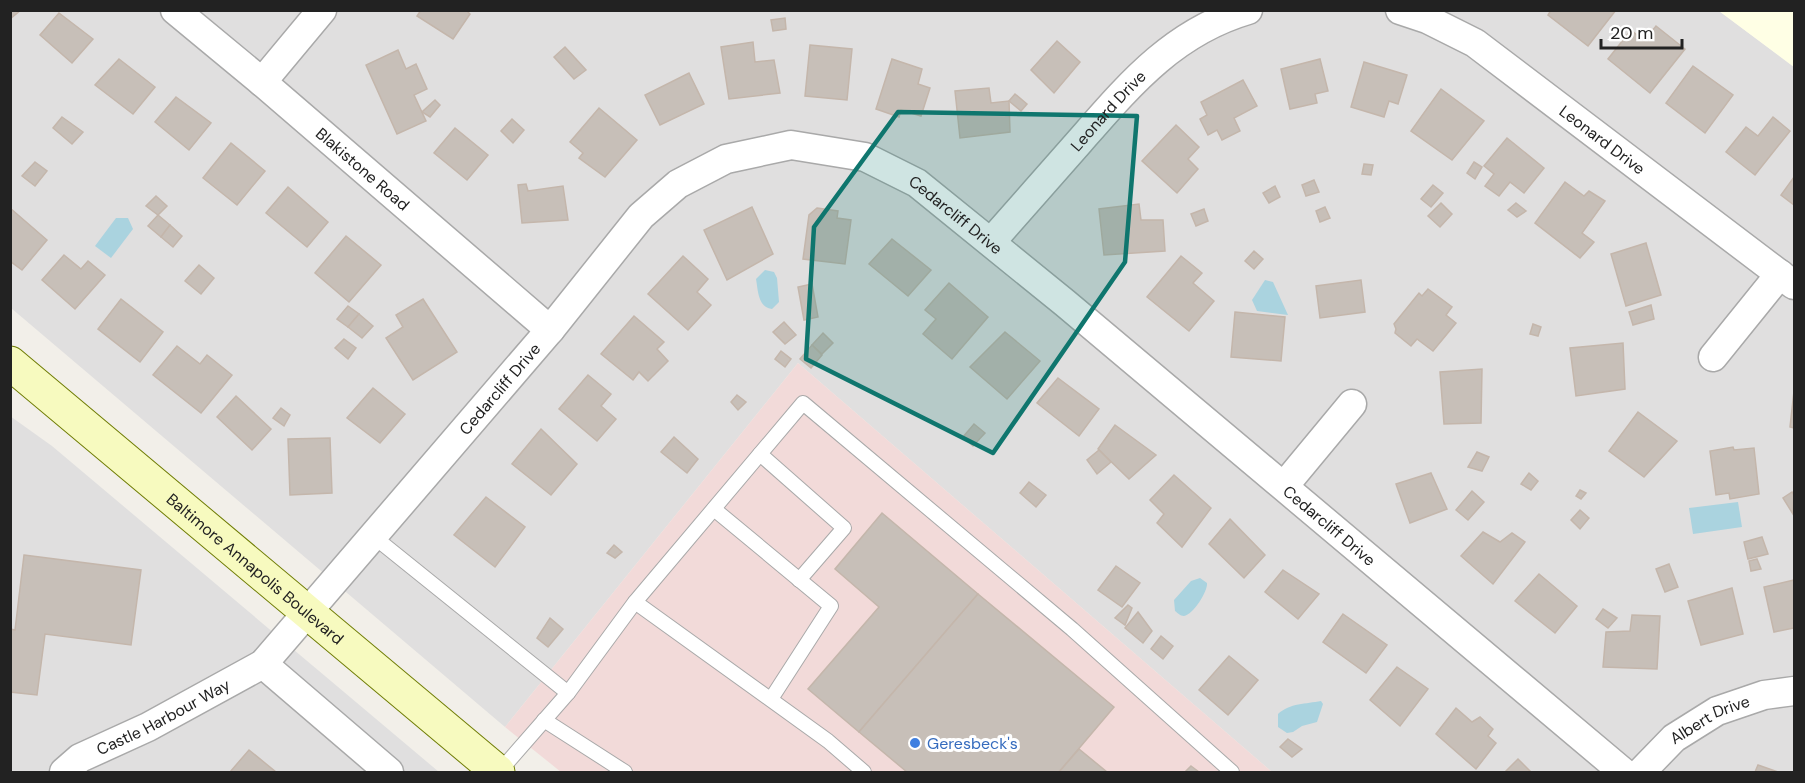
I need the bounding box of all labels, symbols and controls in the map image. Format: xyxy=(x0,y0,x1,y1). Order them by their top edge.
scale bar xyxy=(1601,12,1682,50)
text: 20 m xyxy=(1610,21,1653,45)
street label: Leonard Drive xyxy=(1066,66,1151,156)
street label: Leonard Drive xyxy=(1555,101,1649,179)
street label: Blakistone Road xyxy=(311,123,414,215)
street label: Cedarcliff Drive xyxy=(906,171,1007,259)
street label: Cedarcliff Drive xyxy=(455,339,545,439)
street label: Cedarcliff Drive xyxy=(1279,481,1380,571)
street label: Baltimore Annapolis Boulevard xyxy=(162,489,348,649)
street label: Castle Harbour Way xyxy=(93,674,234,760)
street label: Albert Drive xyxy=(1666,691,1752,749)
place label: Geresbeck's xyxy=(927,733,1018,754)
marker: Geresbeck's xyxy=(908,736,922,750)

